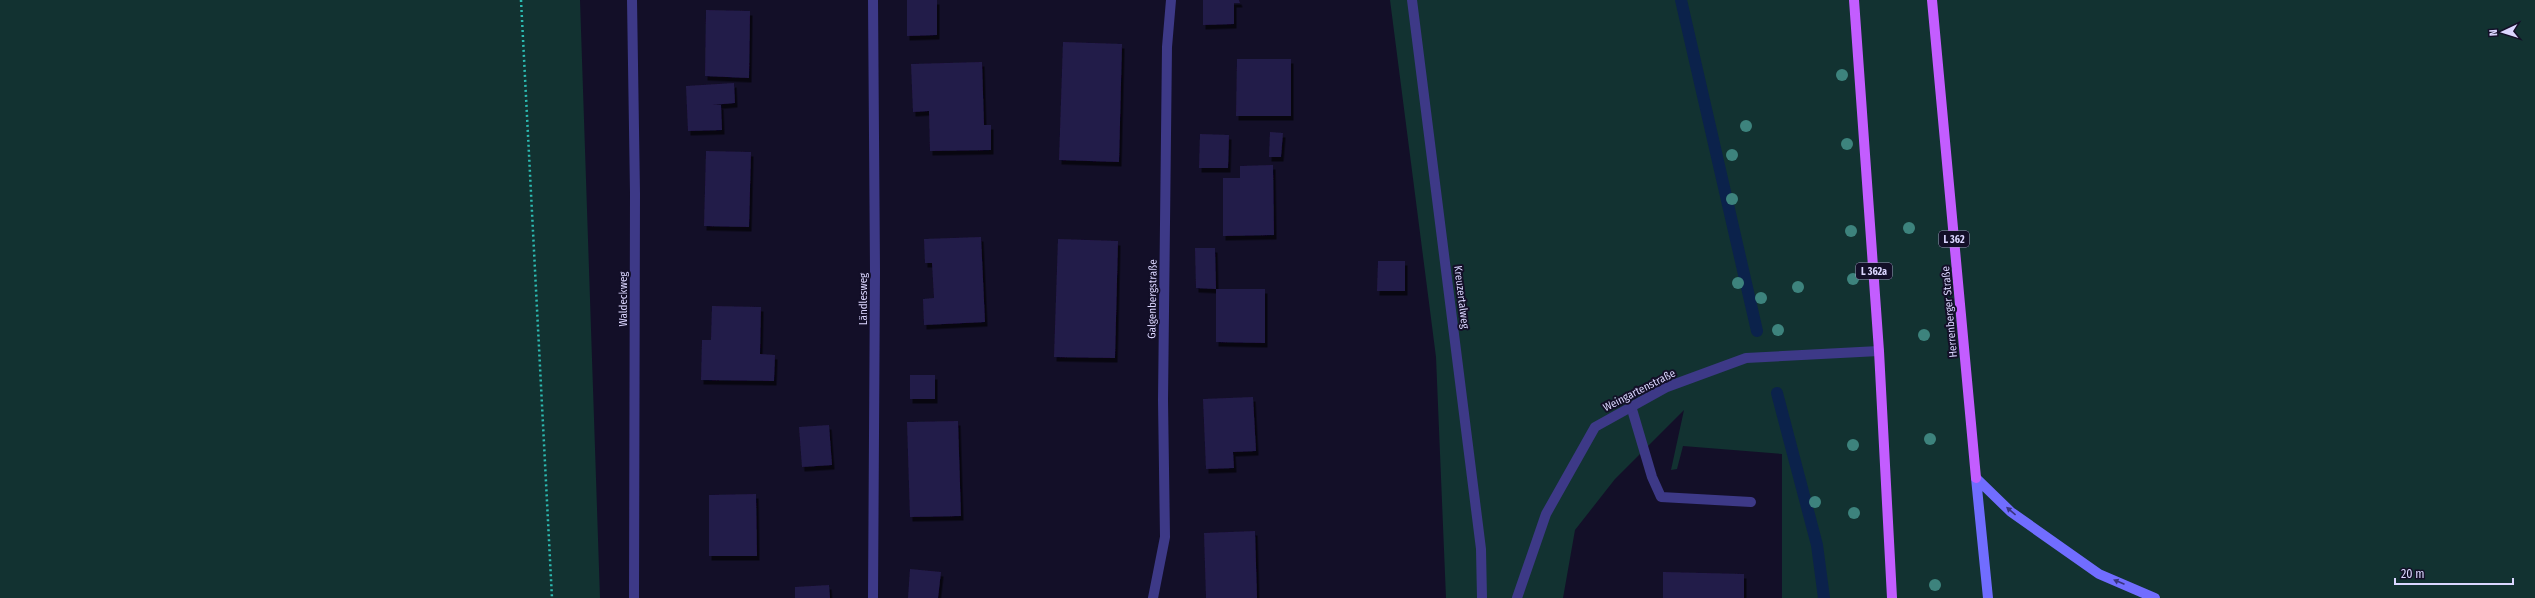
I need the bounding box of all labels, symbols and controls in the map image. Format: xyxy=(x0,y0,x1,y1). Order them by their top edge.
north arrow xyxy=(2483,12,2523,52)
text: N xyxy=(2487,29,2500,36)
road number: L 362 xyxy=(1939,231,1969,247)
street label: Galgenbergstraße xyxy=(1145,259,1160,339)
road number: L 362a xyxy=(1856,263,1892,279)
street label: Kreuzertalweg xyxy=(1451,265,1472,330)
street label: Herrenberger Straße xyxy=(1939,266,1960,358)
street label: Waldeckweg xyxy=(617,271,630,327)
street label: Ländlesweg xyxy=(857,272,870,325)
street label: Weingartenstraße xyxy=(1601,367,1678,414)
one-way arrow xyxy=(2006,507,2016,516)
scale bar xyxy=(2395,560,2513,586)
text: 20 m xyxy=(2401,567,2425,581)
one-way arrow xyxy=(2113,579,2125,585)

